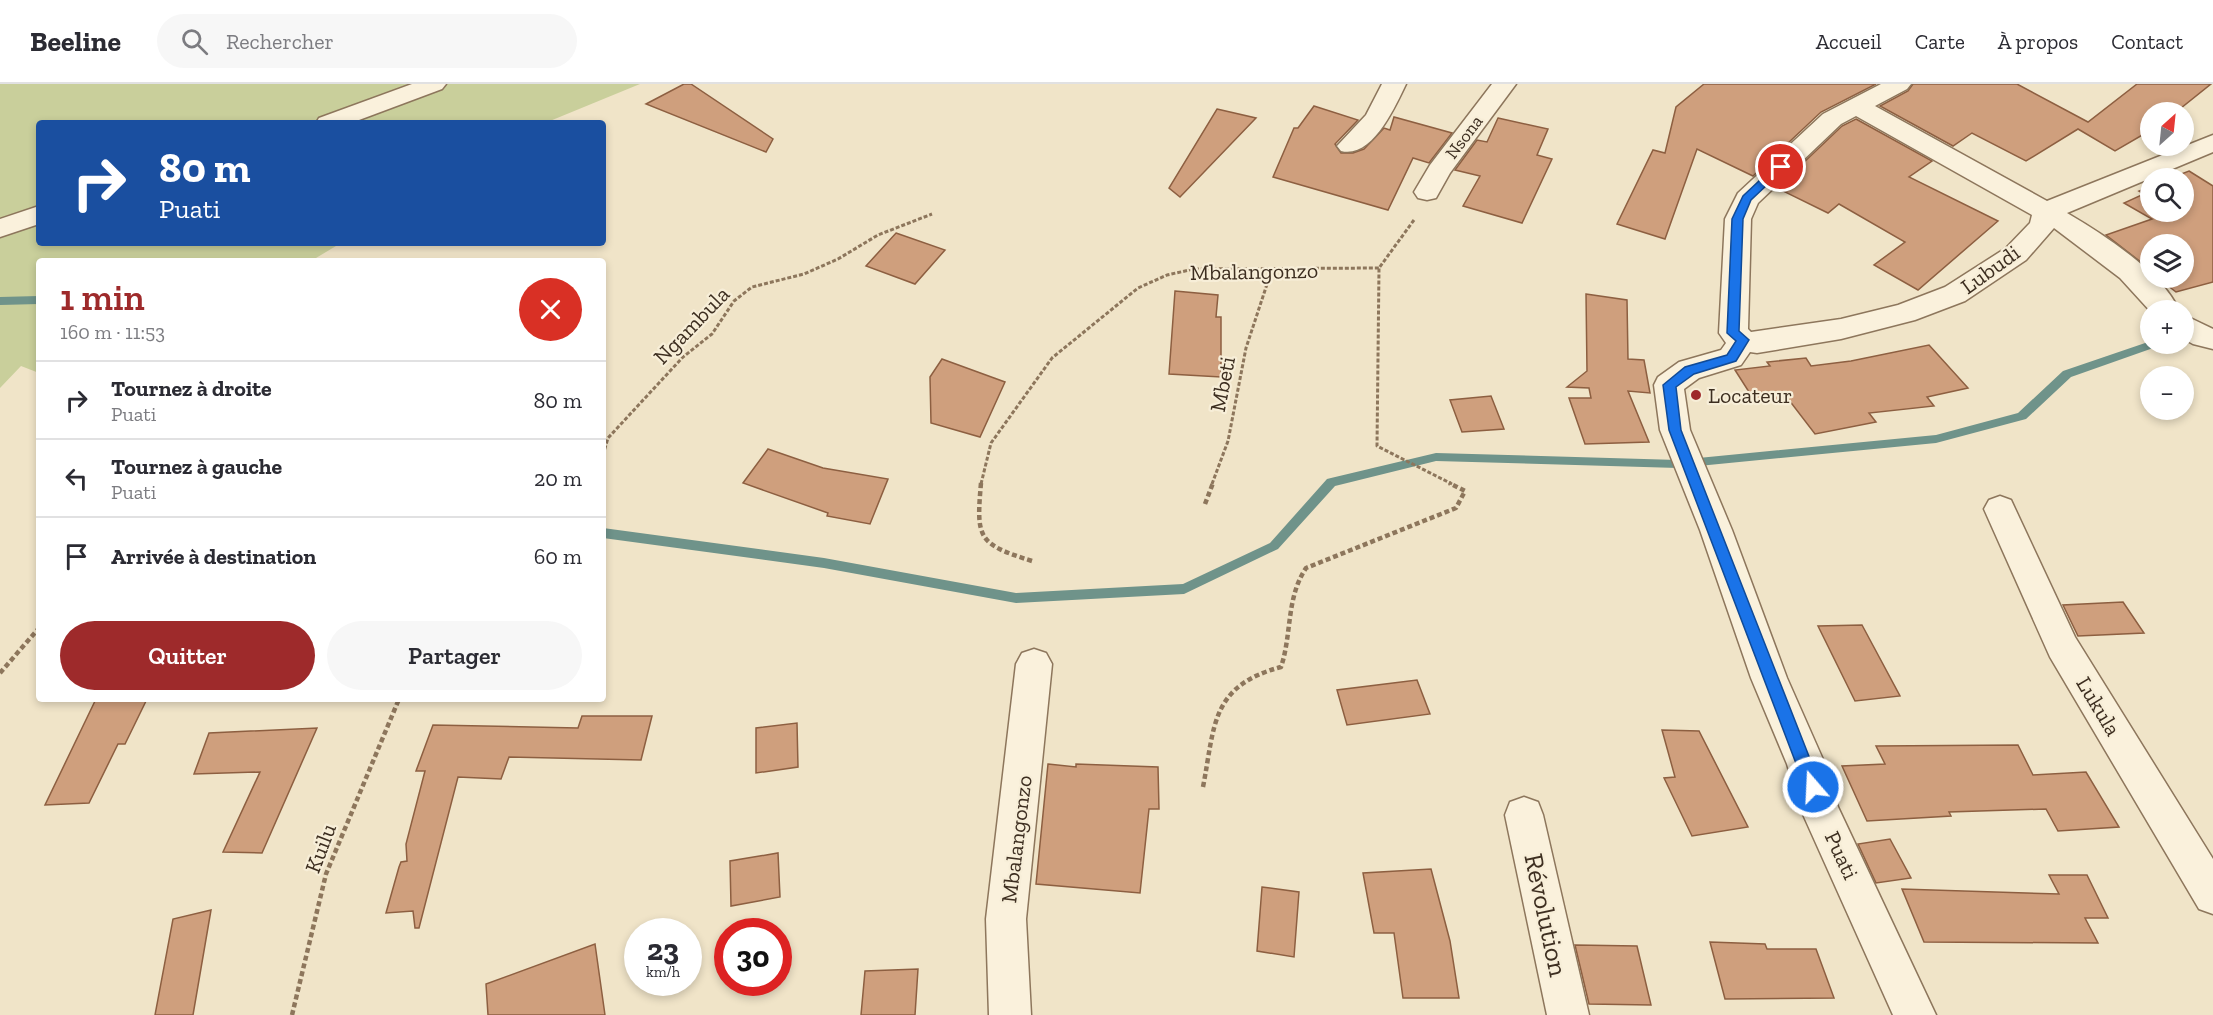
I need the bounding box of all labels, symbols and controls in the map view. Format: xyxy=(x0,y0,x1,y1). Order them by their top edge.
search box xyxy=(157,14,577,68)
text: Beeline xyxy=(30,25,121,58)
icon: search xyxy=(178,25,211,58)
text: Rechercher xyxy=(226,28,334,55)
text: Accueil xyxy=(1816,29,1882,54)
text: Carte xyxy=(1915,29,1965,54)
text: À propos xyxy=(1998,29,2078,54)
text: Contact xyxy=(2111,29,2183,54)
north arrow xyxy=(2140,102,2194,156)
map controls xyxy=(2140,102,2194,420)
street label: Nsona xyxy=(1441,111,1488,163)
pin xyxy=(1755,141,1806,192)
text: 80 m xyxy=(159,142,250,193)
icon: right xyxy=(60,144,138,222)
icon: arrive xyxy=(1764,150,1797,183)
button: search xyxy=(2140,168,2194,222)
text: Puati xyxy=(159,193,220,225)
button: layers xyxy=(2140,234,2194,288)
street label: Lubudi xyxy=(1955,239,2025,300)
street label: Mbalangonzo xyxy=(1190,257,1318,286)
text: 1 min xyxy=(60,276,145,319)
button: close xyxy=(519,278,582,341)
street label: Ngambula xyxy=(648,280,735,370)
button: + xyxy=(2140,300,2194,354)
text: 160 m · 11:53 xyxy=(60,320,165,344)
street label: Mbeti xyxy=(1204,354,1241,414)
button: − xyxy=(2140,366,2194,420)
text: Tournez à droite xyxy=(111,375,272,402)
place label: Locateur xyxy=(1708,382,1792,409)
icon: right xyxy=(60,384,93,417)
text: 80 m xyxy=(534,387,582,414)
marker: Locateur xyxy=(1689,388,1703,402)
text: Puati xyxy=(111,402,156,426)
text: Tournez à gauche xyxy=(111,453,282,480)
icon: left xyxy=(60,462,93,495)
text: 20 m xyxy=(534,465,582,492)
text: Puati xyxy=(111,480,156,504)
icon: arrive xyxy=(60,540,93,573)
text: Arrivée à destination xyxy=(111,543,316,570)
text: 60 m xyxy=(534,543,582,570)
button: Quitter xyxy=(60,621,315,690)
button: Partager xyxy=(327,621,582,690)
street label: Lukula xyxy=(2070,672,2127,741)
position arrow xyxy=(1781,755,1845,819)
street label: Mbalangonzo xyxy=(995,774,1038,904)
street label: Kuilu xyxy=(299,819,342,877)
street label: Puati xyxy=(1819,827,1864,884)
street label: Révolution xyxy=(1517,851,1575,980)
speed limit sign: 30 xyxy=(714,918,792,996)
text: 23 xyxy=(647,932,679,968)
text: km/h xyxy=(646,963,680,981)

